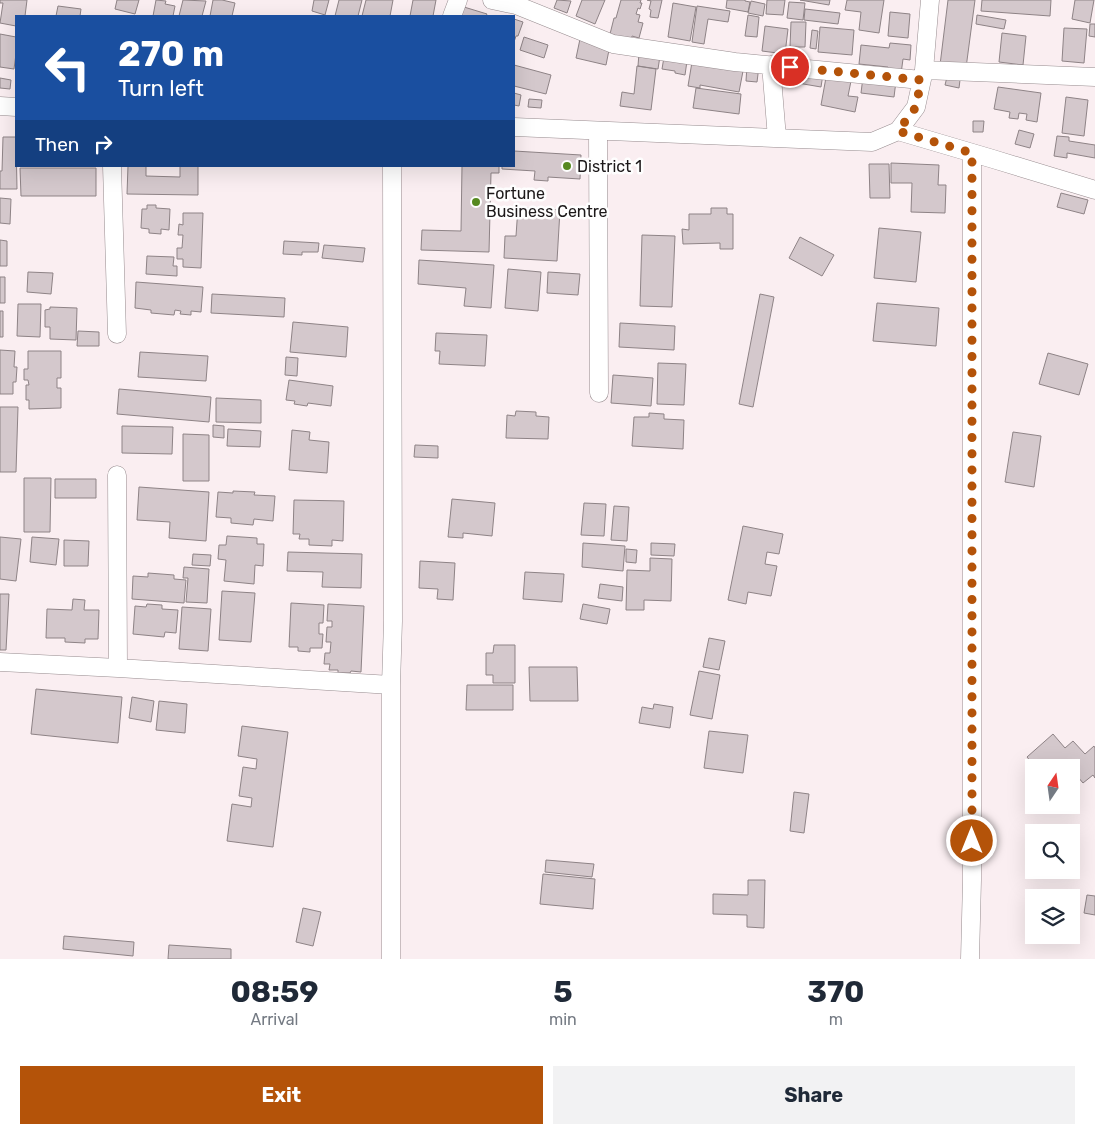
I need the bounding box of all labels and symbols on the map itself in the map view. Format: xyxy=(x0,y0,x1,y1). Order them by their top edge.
pin xyxy=(769,46,811,88)
place label: District 1 xyxy=(577,157,642,176)
marker: District 1 xyxy=(561,160,573,172)
place label: Fortune Business Centre xyxy=(486,184,608,221)
marker: Fortune Business Centre xyxy=(470,196,482,208)
north arrow xyxy=(1025,759,1080,814)
position arrow xyxy=(945,814,997,866)

